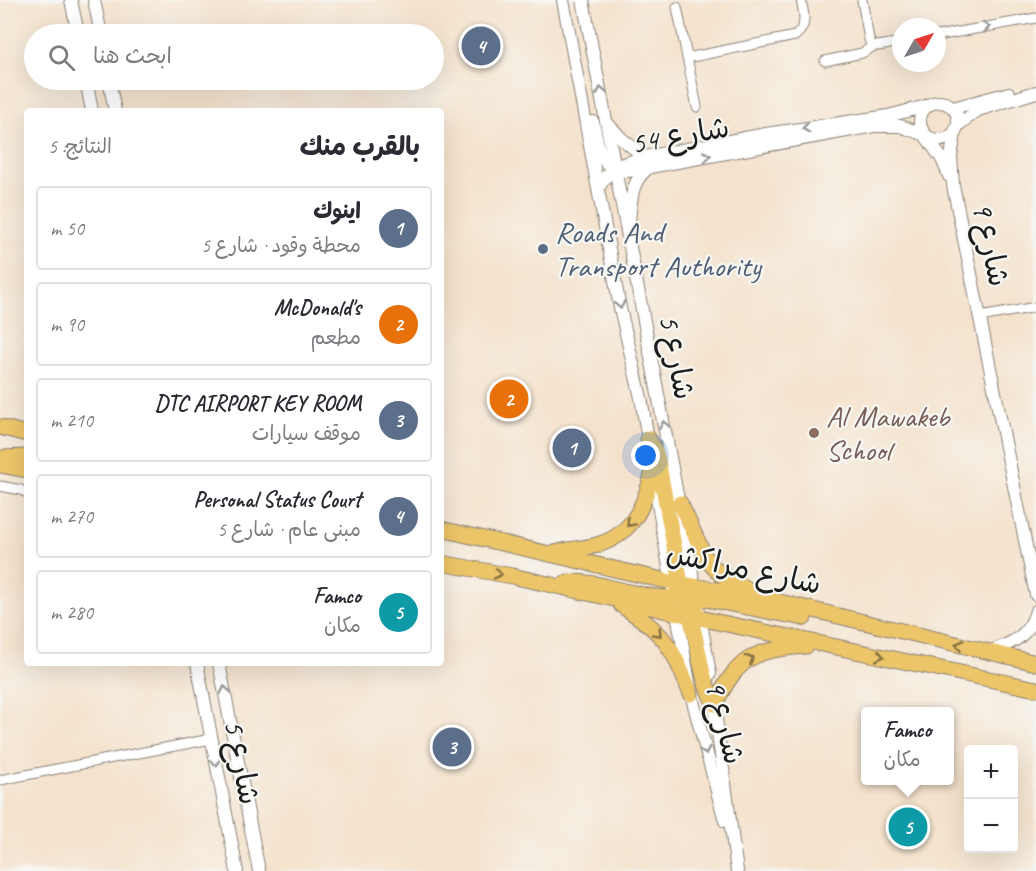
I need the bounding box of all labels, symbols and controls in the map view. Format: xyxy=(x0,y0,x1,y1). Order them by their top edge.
north arrow xyxy=(892,18,946,72)
one-way arrow xyxy=(982,21,991,33)
search box xyxy=(24,24,444,90)
pin: 4 xyxy=(462,24,500,68)
icon: search xyxy=(45,41,78,74)
text: ابحث هنا xyxy=(93,42,172,70)
one-way arrow xyxy=(595,86,608,96)
street label: شارع 54 xyxy=(628,108,732,164)
one-way arrow xyxy=(802,121,811,133)
text: بالقرب منك xyxy=(300,130,420,163)
text: النتائج: 5 xyxy=(48,134,112,159)
one-way arrow xyxy=(702,151,711,163)
text: اينوك xyxy=(313,197,361,225)
street label: شارع 9 xyxy=(962,198,1018,290)
place label: Roads And Transport Authority xyxy=(555,213,762,285)
text: 50 m xyxy=(50,216,84,241)
text: 1 xyxy=(394,216,403,241)
text: محطة وقود · شارع 5 xyxy=(201,233,361,258)
marker: Roads And Transport Authority xyxy=(536,242,550,256)
text: McDonald's xyxy=(274,294,361,322)
one-way arrow xyxy=(613,300,626,310)
street label: شارع 5 xyxy=(648,311,704,403)
text: 90 m xyxy=(50,312,84,337)
text: 2 xyxy=(394,312,403,337)
text: مطعم xyxy=(310,325,361,350)
pin: 2 xyxy=(490,376,528,422)
text: DTC AIRPORT KEY ROOM xyxy=(155,390,361,418)
place label: Al Mawakeb School xyxy=(826,397,951,469)
text: 210 m xyxy=(50,408,93,433)
text: 3 xyxy=(394,408,403,433)
one-way arrow xyxy=(658,420,671,430)
text: موقف سيارات xyxy=(252,421,361,446)
pin: 1 xyxy=(552,426,592,470)
marker: Al Mawakeb School xyxy=(807,426,821,440)
your location xyxy=(631,441,660,470)
text: Personal Status Court xyxy=(193,486,361,514)
text: 270 m xyxy=(50,504,93,529)
text: 4 xyxy=(394,504,403,529)
text: مبنى عام · شارع 5 xyxy=(217,517,361,542)
one-way arrow xyxy=(626,517,637,527)
street label: شارع مراكش xyxy=(663,533,825,605)
one-way arrow xyxy=(493,567,503,580)
text: Famco xyxy=(313,582,361,610)
text: 280 m xyxy=(50,600,93,625)
text: 5 xyxy=(394,600,403,625)
text: مكان xyxy=(324,613,361,638)
one-way arrow xyxy=(651,626,662,636)
one-way arrow xyxy=(954,640,964,653)
one-way arrow xyxy=(875,649,885,662)
one-way arrow xyxy=(744,654,754,666)
street label: شارع 9 xyxy=(694,676,754,769)
one-way arrow xyxy=(219,685,231,694)
popup xyxy=(861,707,954,785)
street label: شارع 5 xyxy=(213,716,269,808)
text: Famco xyxy=(884,716,931,744)
pin: 3 xyxy=(432,724,472,770)
one-way arrow xyxy=(698,745,710,756)
map controls xyxy=(964,745,1018,853)
button: + xyxy=(964,745,1018,799)
text: مكان xyxy=(884,747,921,772)
one-way arrow xyxy=(209,756,222,766)
button: − xyxy=(964,799,1018,853)
pin: 5 xyxy=(888,804,928,850)

